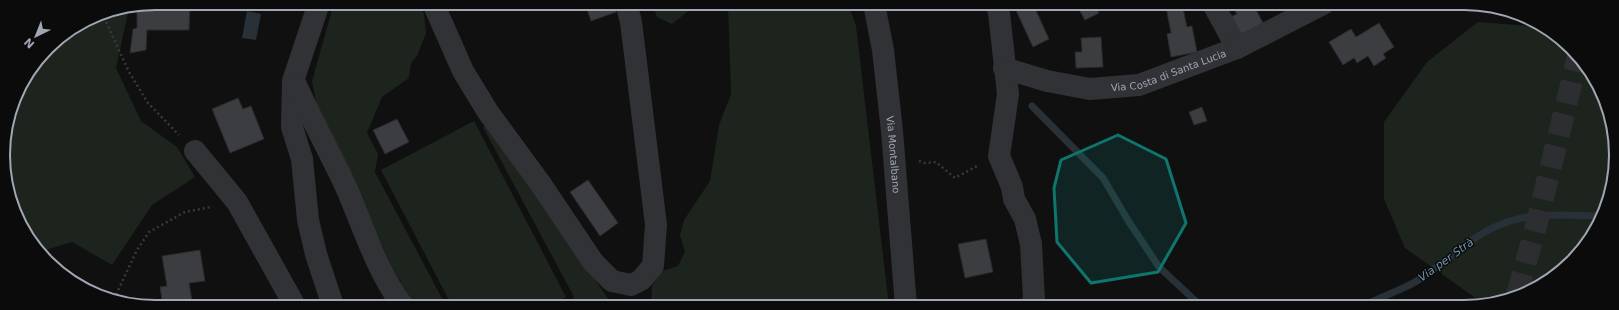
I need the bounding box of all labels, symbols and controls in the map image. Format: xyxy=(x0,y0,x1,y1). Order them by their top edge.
north arrow xyxy=(16,16,56,56)
text: N xyxy=(22,35,37,51)
street label: Via Costa di Santa Lucia xyxy=(1110,47,1228,93)
street label: Via Montalbano xyxy=(885,115,902,194)
water label: Via per Strà xyxy=(1416,235,1476,284)

